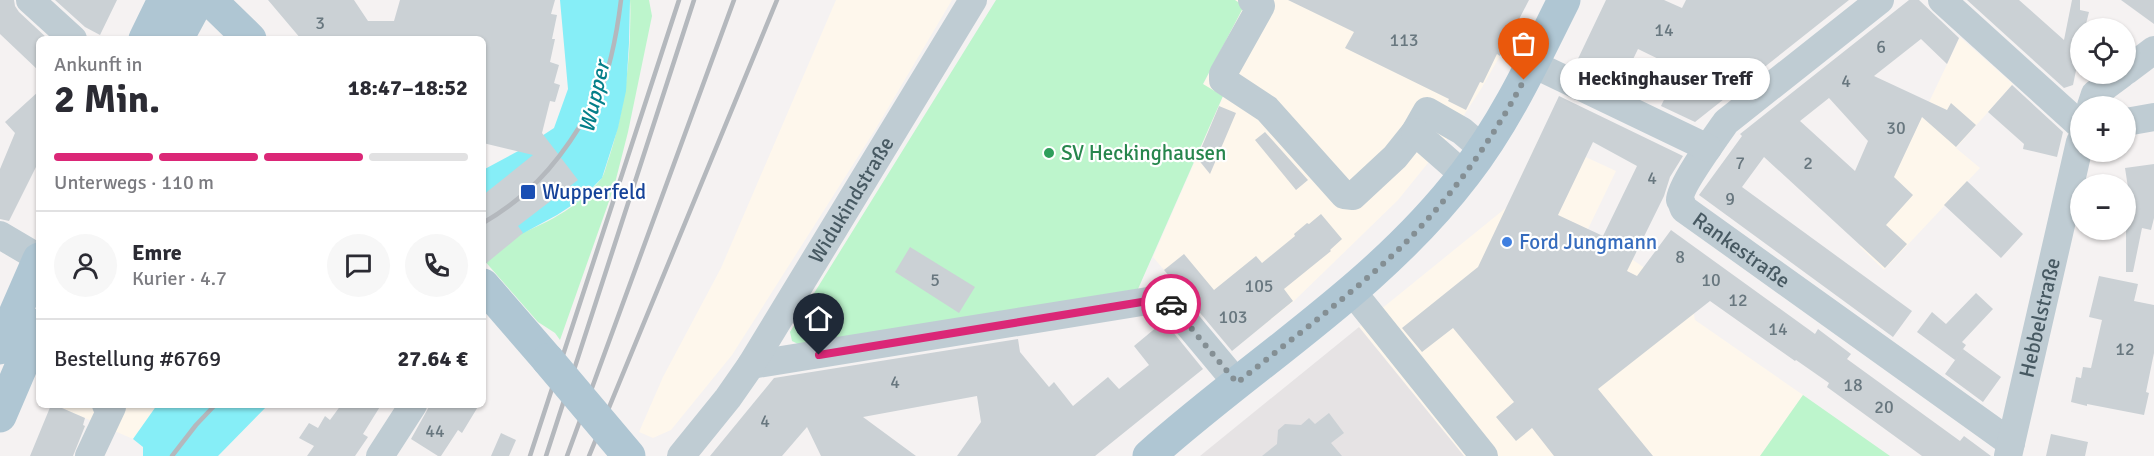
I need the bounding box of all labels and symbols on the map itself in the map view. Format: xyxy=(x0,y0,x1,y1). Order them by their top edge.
house number: 3 xyxy=(315,12,325,34)
pin xyxy=(1498,18,1549,80)
house number: 14 xyxy=(1654,19,1674,41)
house number: 113 xyxy=(1389,29,1419,51)
house number: 6 xyxy=(1876,36,1886,58)
water label: Wupper xyxy=(573,56,616,135)
callout: Heckinghauser Treff xyxy=(1560,59,1770,101)
house number: 4 xyxy=(1841,70,1851,92)
house number: 30 xyxy=(1886,117,1906,139)
street label: Widukindstraße xyxy=(803,132,900,268)
place label: SV Heckinghausen xyxy=(1061,140,1227,166)
marker: SV Heckinghausen xyxy=(1042,146,1056,160)
house number: 7 xyxy=(1735,152,1745,174)
house number: 2 xyxy=(1803,152,1813,174)
house number: 4 xyxy=(1647,167,1657,189)
place label: Wupperfeld xyxy=(542,179,646,205)
marker: Wupperfeld xyxy=(519,183,537,201)
house number: 9 xyxy=(1725,188,1735,210)
street label: Rankestraße xyxy=(1688,206,1795,294)
place label: Ford Jungmann xyxy=(1519,229,1657,255)
marker: Ford Jungmann xyxy=(1500,235,1514,249)
house number: 8 xyxy=(1675,246,1685,268)
street label: Hebbelstraße xyxy=(2013,255,2066,380)
house number: 5 xyxy=(930,269,940,291)
house number: 10 xyxy=(1701,269,1721,291)
courier xyxy=(1141,274,1201,334)
house number: 105 xyxy=(1244,275,1274,297)
house number: 12 xyxy=(1728,289,1748,311)
pin xyxy=(793,293,844,355)
house number: 103 xyxy=(1218,306,1248,328)
house number: 14 xyxy=(1768,318,1788,340)
house number: 12 xyxy=(2115,338,2135,360)
house number: 4 xyxy=(890,371,900,393)
house number: 18 xyxy=(1843,374,1863,396)
house number: 20 xyxy=(1874,396,1894,418)
house number: 4 xyxy=(760,410,770,432)
house number: 44 xyxy=(425,420,445,442)

